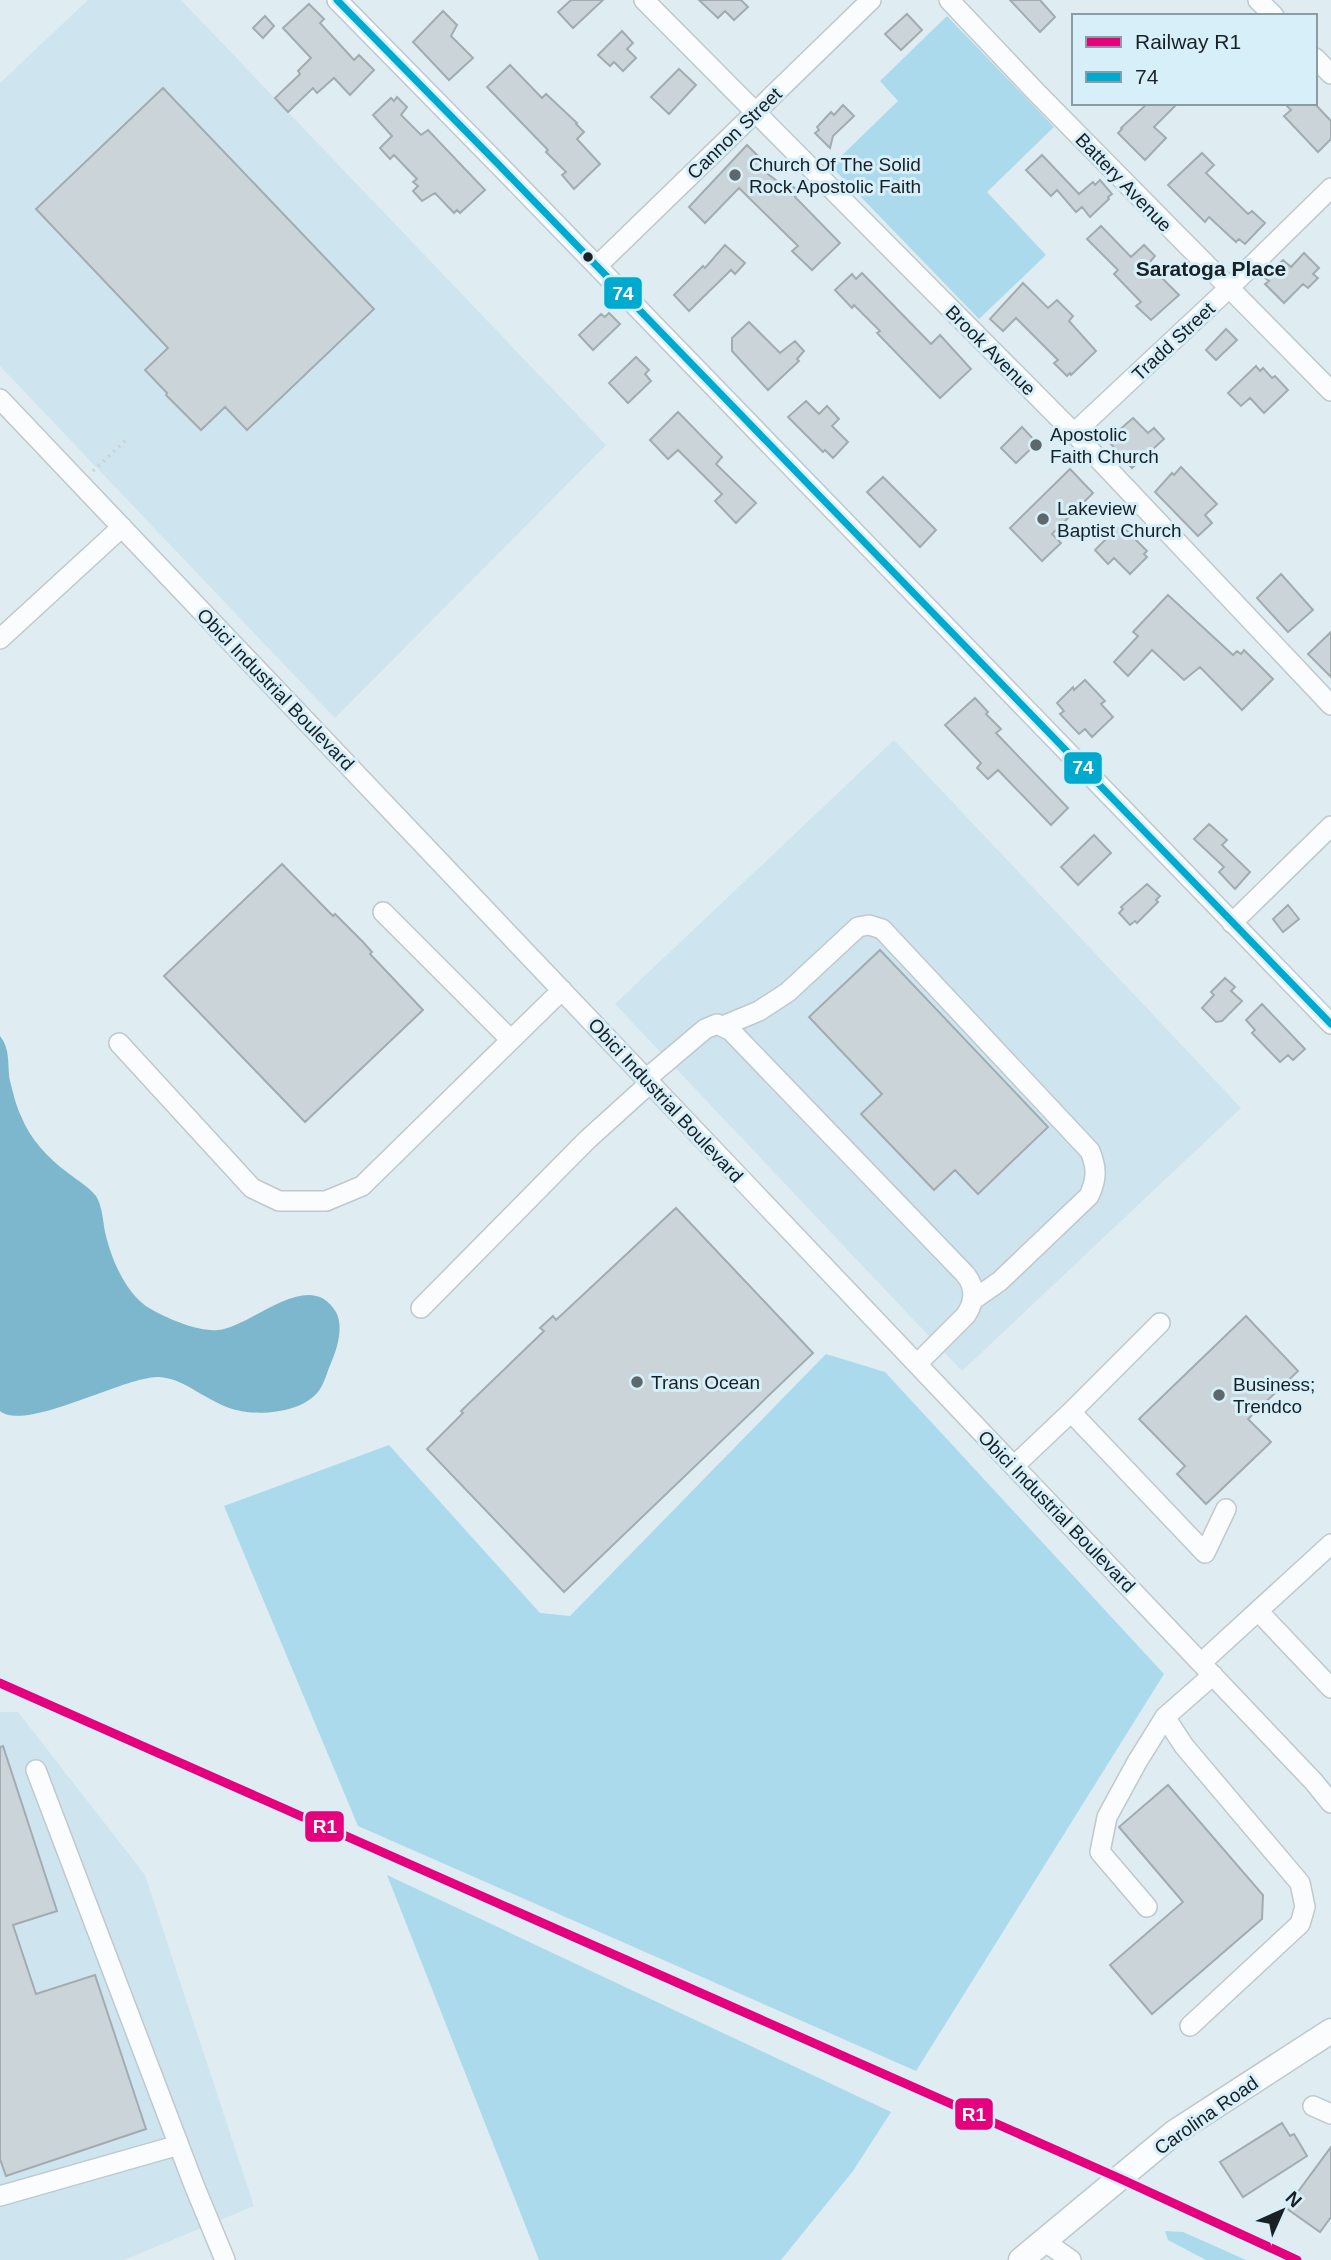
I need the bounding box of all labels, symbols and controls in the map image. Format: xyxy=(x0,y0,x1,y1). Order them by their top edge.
legend xyxy=(1072,14,1317,105)
text: Railway R1 xyxy=(1135,30,1241,53)
text: 74 xyxy=(1135,65,1159,88)
street label: Cannon Street xyxy=(683,83,786,183)
street label: Battery Avenue xyxy=(1071,129,1176,236)
place label: Church Of The Solid Rock Apostolic Faith xyxy=(749,154,921,197)
marker: Church Of The Solid Rock Apostolic Faith xyxy=(727,167,743,183)
unlabelled marker xyxy=(581,250,595,264)
district label: Saratoga Place xyxy=(1136,257,1286,280)
line badge: 74 xyxy=(603,276,643,310)
text: 74 xyxy=(612,283,634,304)
street label: Tradd Street xyxy=(1128,297,1219,385)
street label: Brook Avenue xyxy=(942,301,1040,399)
place label: Apostolic Faith Church xyxy=(1050,424,1159,467)
marker: Apostolic Faith Church xyxy=(1028,437,1044,453)
place label: Lakeview Baptist Church xyxy=(1057,498,1182,541)
marker: Lakeview Baptist Church xyxy=(1035,511,1051,527)
street label: Obici Industrial Boulevard xyxy=(193,604,358,775)
line badge: 74 xyxy=(1063,751,1103,785)
text: 74 xyxy=(1072,757,1094,778)
street label: Obici Industrial Boulevard xyxy=(584,1014,747,1187)
place label: Trans Ocean xyxy=(651,1372,760,1393)
marker: Trans Ocean xyxy=(629,1374,645,1390)
place label: Business; Trendco xyxy=(1233,1374,1315,1417)
marker: Business; Trendco xyxy=(1211,1387,1227,1403)
street label: Obici Industrial Boulevard xyxy=(974,1426,1139,1597)
line badge: R1 xyxy=(304,1810,345,1843)
text: R1 xyxy=(313,1816,338,1837)
street label: Carolina Road xyxy=(1151,2072,1262,2159)
line badge: R1 xyxy=(954,2097,994,2131)
text: R1 xyxy=(962,2104,987,2125)
north arrow xyxy=(1247,2176,1317,2246)
text: N xyxy=(1281,2187,1306,2212)

